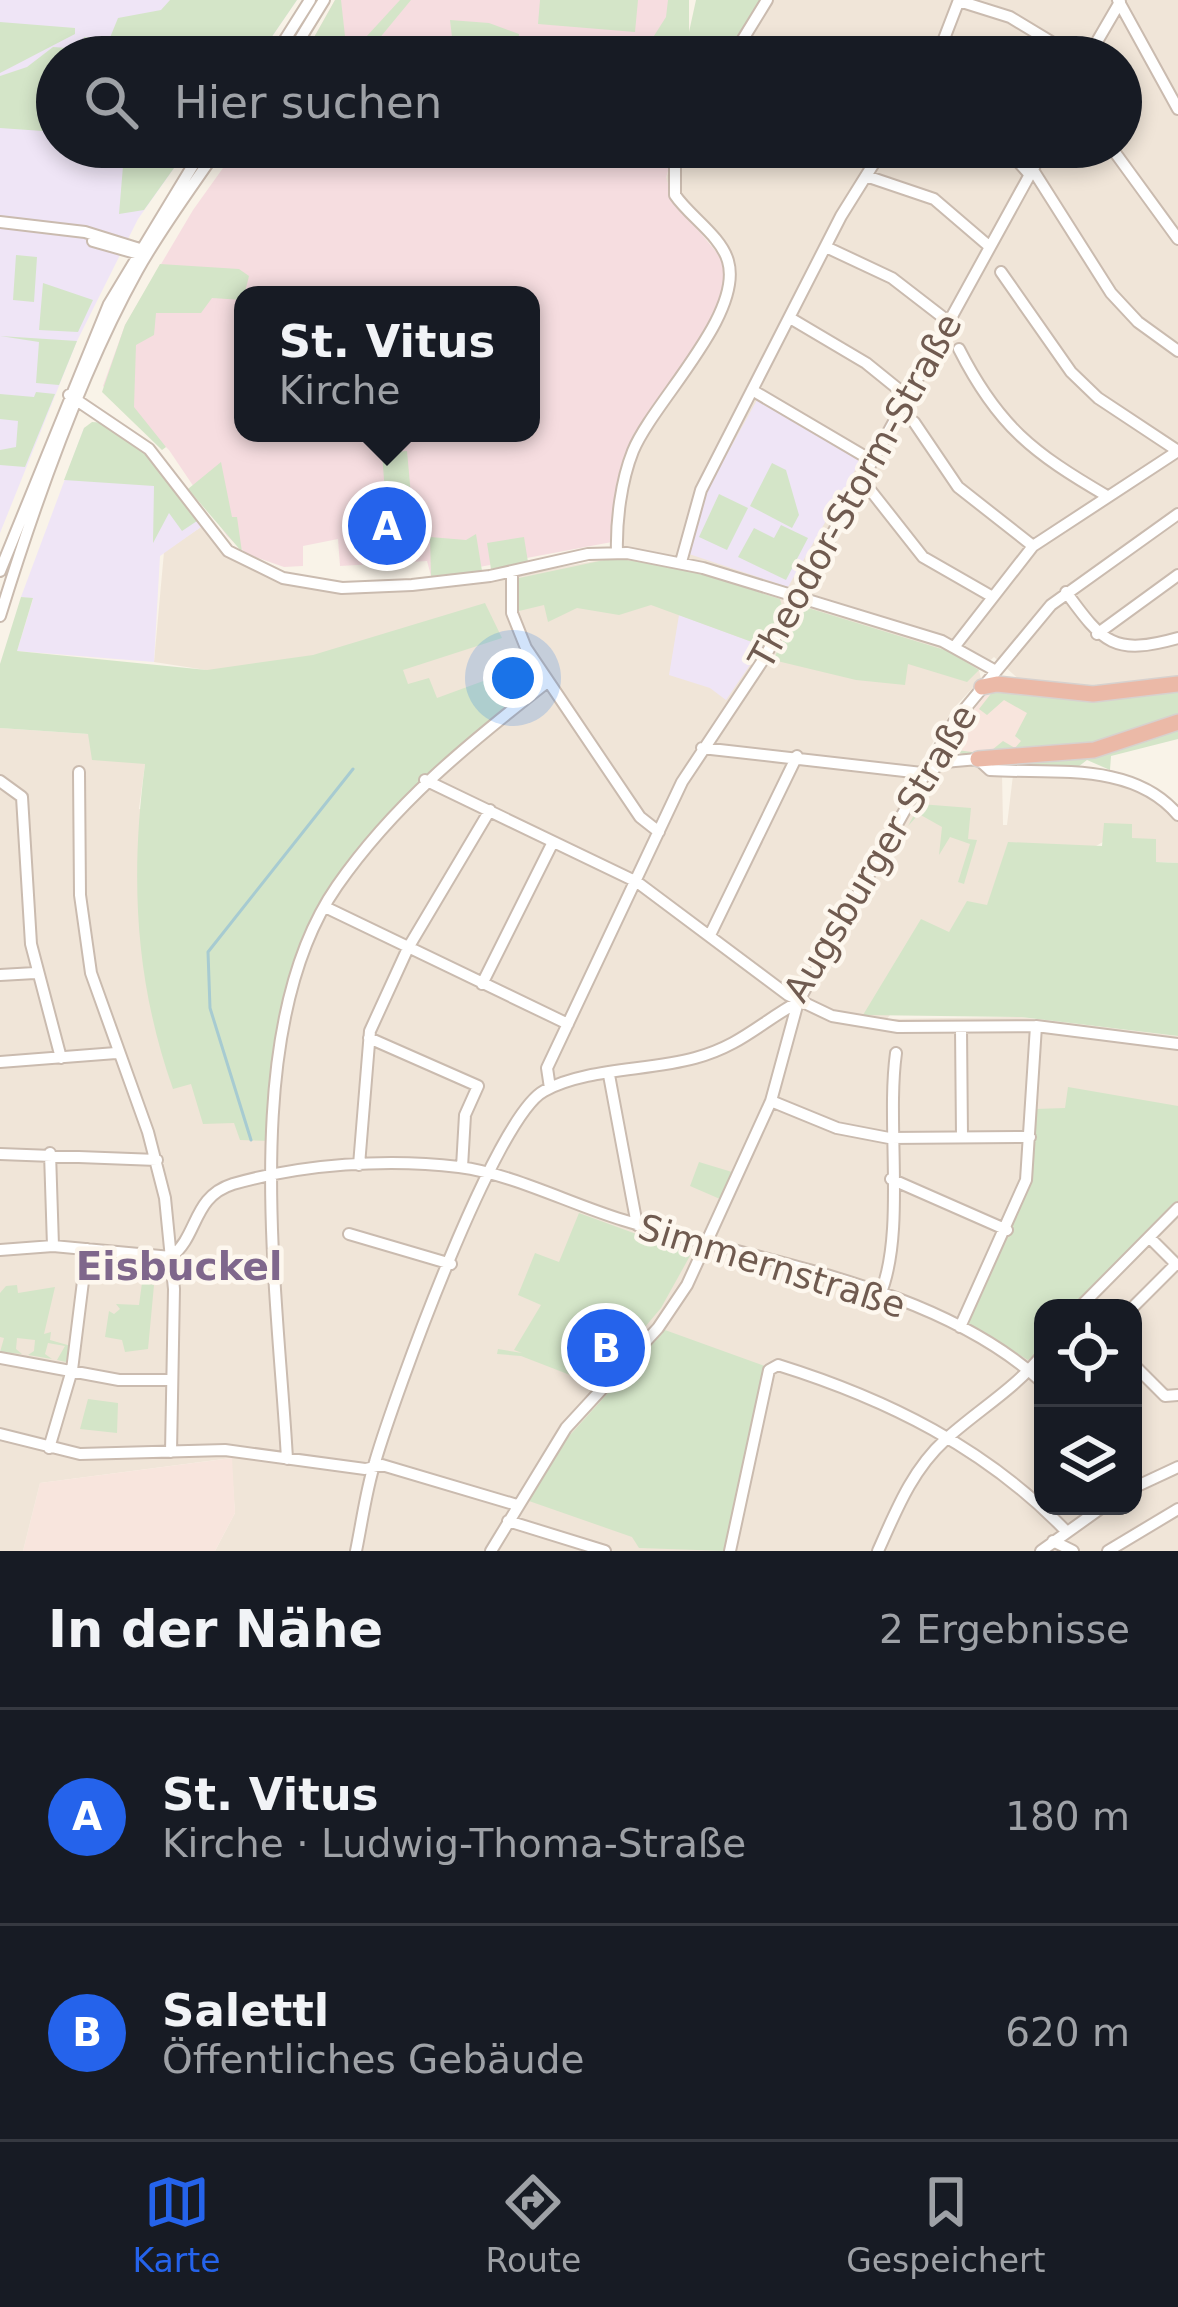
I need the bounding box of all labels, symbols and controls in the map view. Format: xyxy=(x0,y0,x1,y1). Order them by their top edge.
search box xyxy=(36,36,1142,168)
icon: search xyxy=(78,69,144,135)
text: Hier suchen xyxy=(174,76,442,129)
popup xyxy=(234,286,540,442)
street label: Theodor-Storm-Straße xyxy=(740,306,970,676)
text: St. Vitus xyxy=(279,315,495,368)
text: Kirche xyxy=(279,368,401,413)
pin: A xyxy=(348,481,426,571)
your location xyxy=(483,648,543,708)
street label: Augsburger Straße xyxy=(775,697,985,1009)
street label: Simmernstraße xyxy=(634,1206,910,1326)
district label: Eisbuckel xyxy=(76,1244,282,1289)
map controls xyxy=(1034,1299,1142,1515)
button: locate xyxy=(1034,1299,1142,1407)
pin: B xyxy=(567,1303,645,1393)
button: layers xyxy=(1034,1407,1142,1515)
text: In der Nähe xyxy=(48,1600,383,1659)
text: 2 Ergebnisse xyxy=(879,1607,1130,1652)
text: St. Vitus xyxy=(162,1768,378,1821)
text: A xyxy=(72,1794,102,1839)
text: 180 m xyxy=(1005,1794,1130,1839)
text: Kirche · Ludwig-Thoma-Straße xyxy=(162,1821,746,1866)
text: Salettl xyxy=(162,1984,329,2037)
text: B xyxy=(72,2010,102,2055)
text: 620 m xyxy=(1005,2010,1130,2055)
text: Öffentliches Gebäude xyxy=(162,2037,584,2082)
tab: Karte xyxy=(132,2169,221,2280)
tab: Route xyxy=(485,2169,581,2280)
tab: Gespeichert xyxy=(846,2169,1046,2280)

